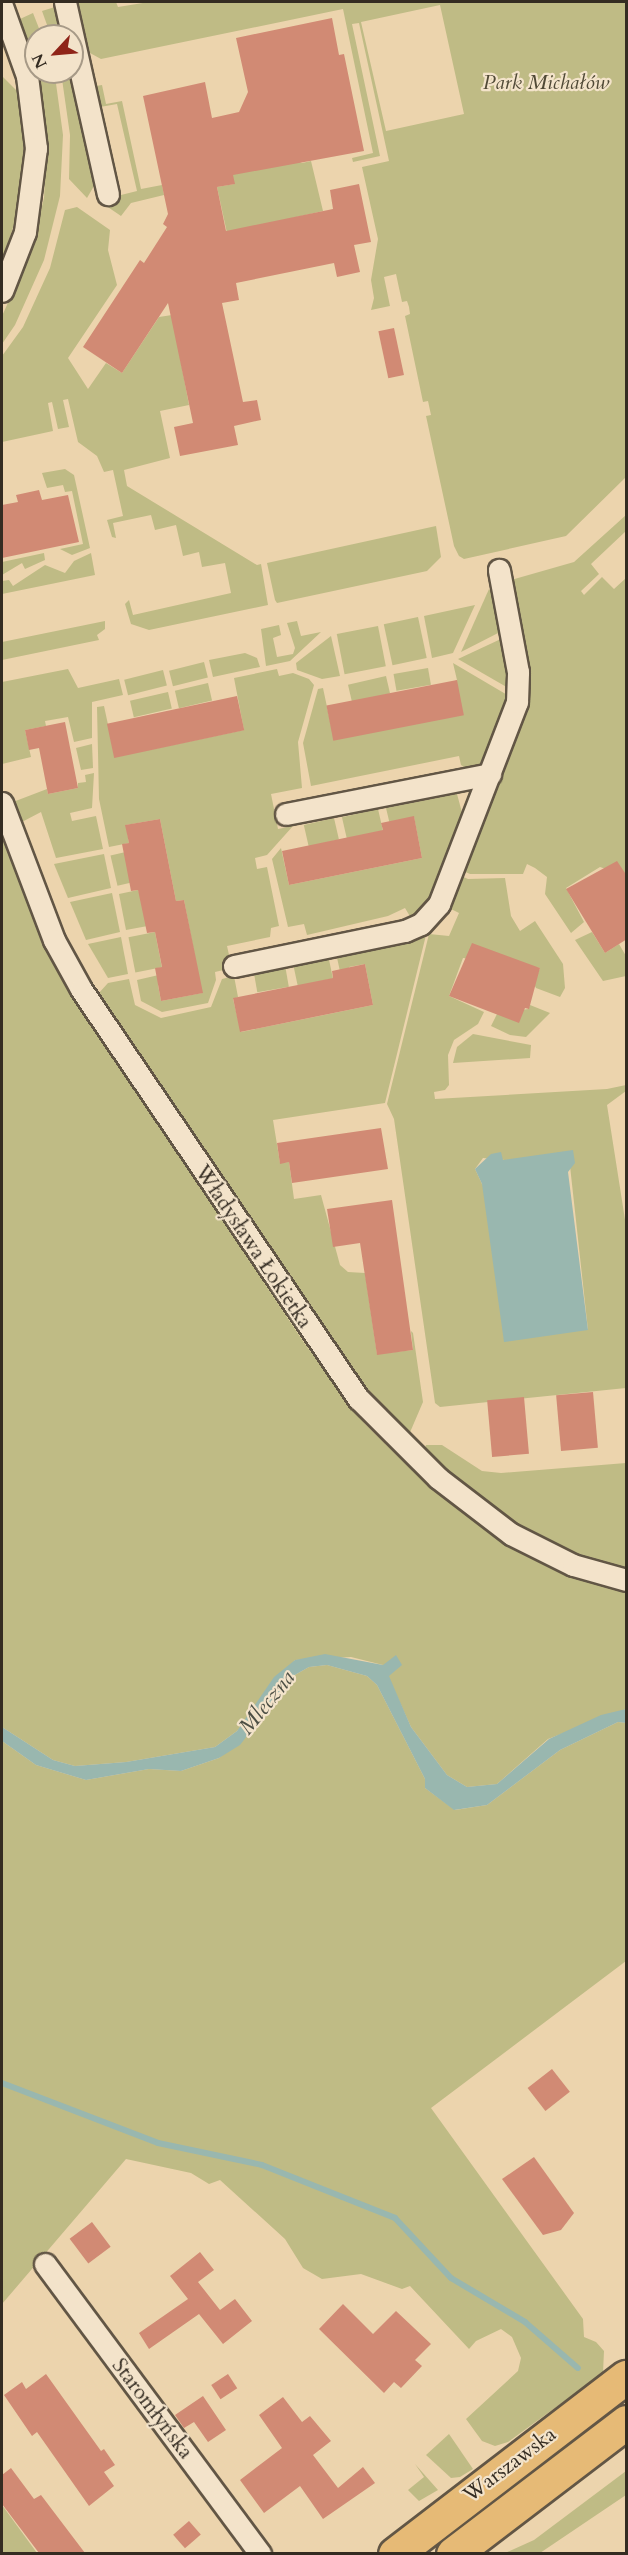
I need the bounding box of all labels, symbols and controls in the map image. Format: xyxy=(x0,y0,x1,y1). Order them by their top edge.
north arrow xyxy=(24,24,84,84)
text: N xyxy=(27,50,53,72)
park label: Park Michałów xyxy=(483,70,609,96)
street label: Władysława Łokietka xyxy=(189,1161,317,1333)
water label: Mleczna xyxy=(233,1666,301,1740)
street label: Staromłyńska xyxy=(106,2354,198,2464)
street label: Warszawska xyxy=(459,2422,561,2508)

